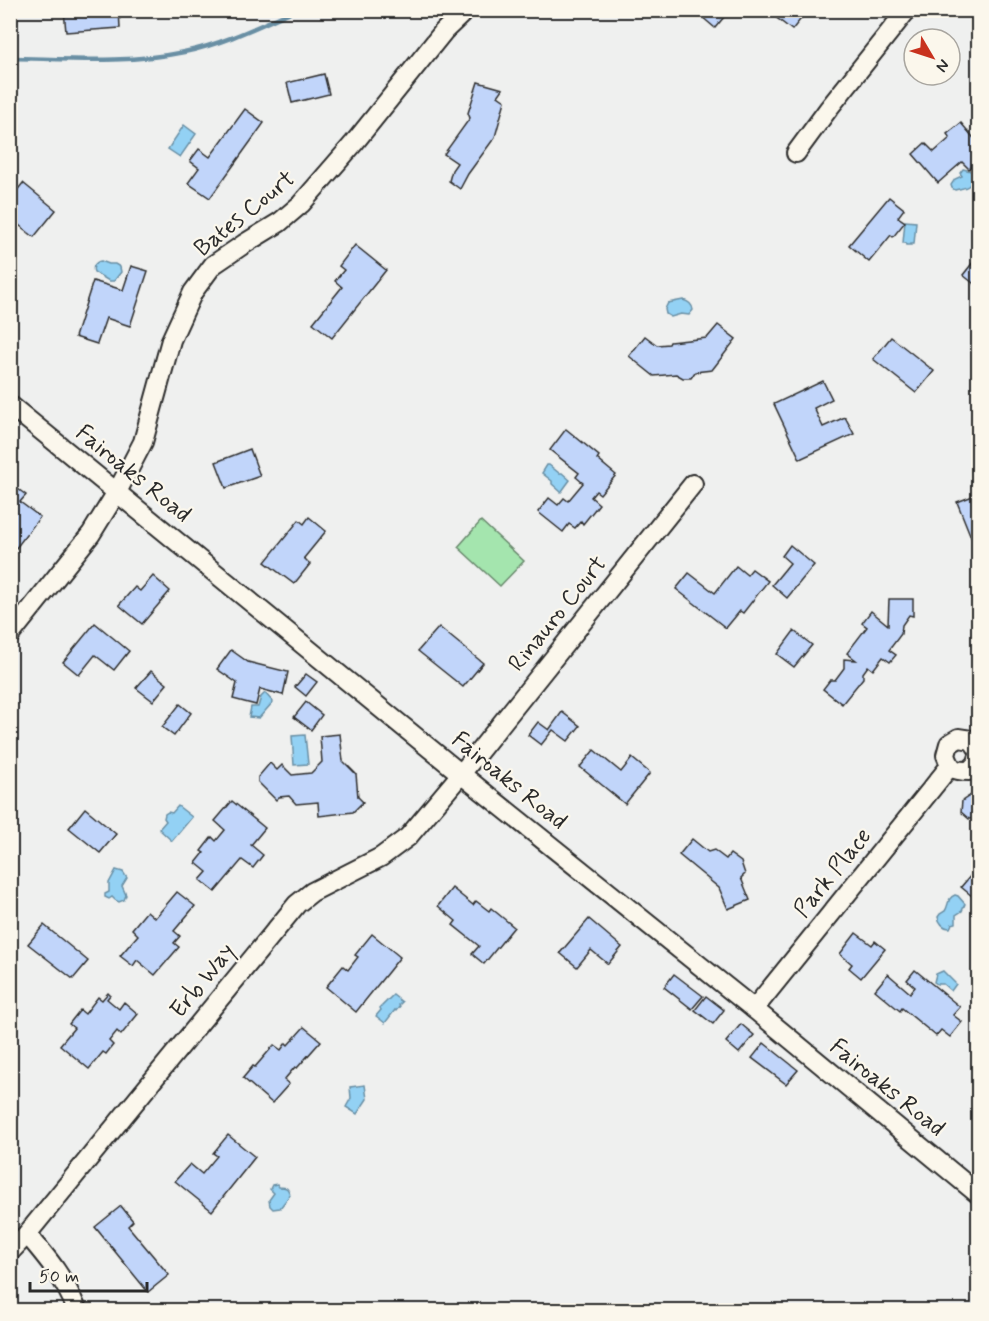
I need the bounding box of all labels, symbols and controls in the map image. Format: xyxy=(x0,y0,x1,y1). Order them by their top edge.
north arrow xyxy=(902,27,962,87)
text: N xyxy=(931,55,954,76)
street label: Bates Court xyxy=(188,164,302,264)
street label: Fairoaks Road xyxy=(69,418,197,530)
street label: Rinauro Court xyxy=(502,550,614,678)
street label: Fairoaks Road xyxy=(445,725,573,837)
street label: Park Place xyxy=(787,822,879,924)
street label: Erb Way xyxy=(163,937,243,1025)
street label: Fairoaks Road xyxy=(823,1032,951,1144)
scale bar xyxy=(30,1255,147,1293)
text: 50 m xyxy=(39,1265,79,1289)

